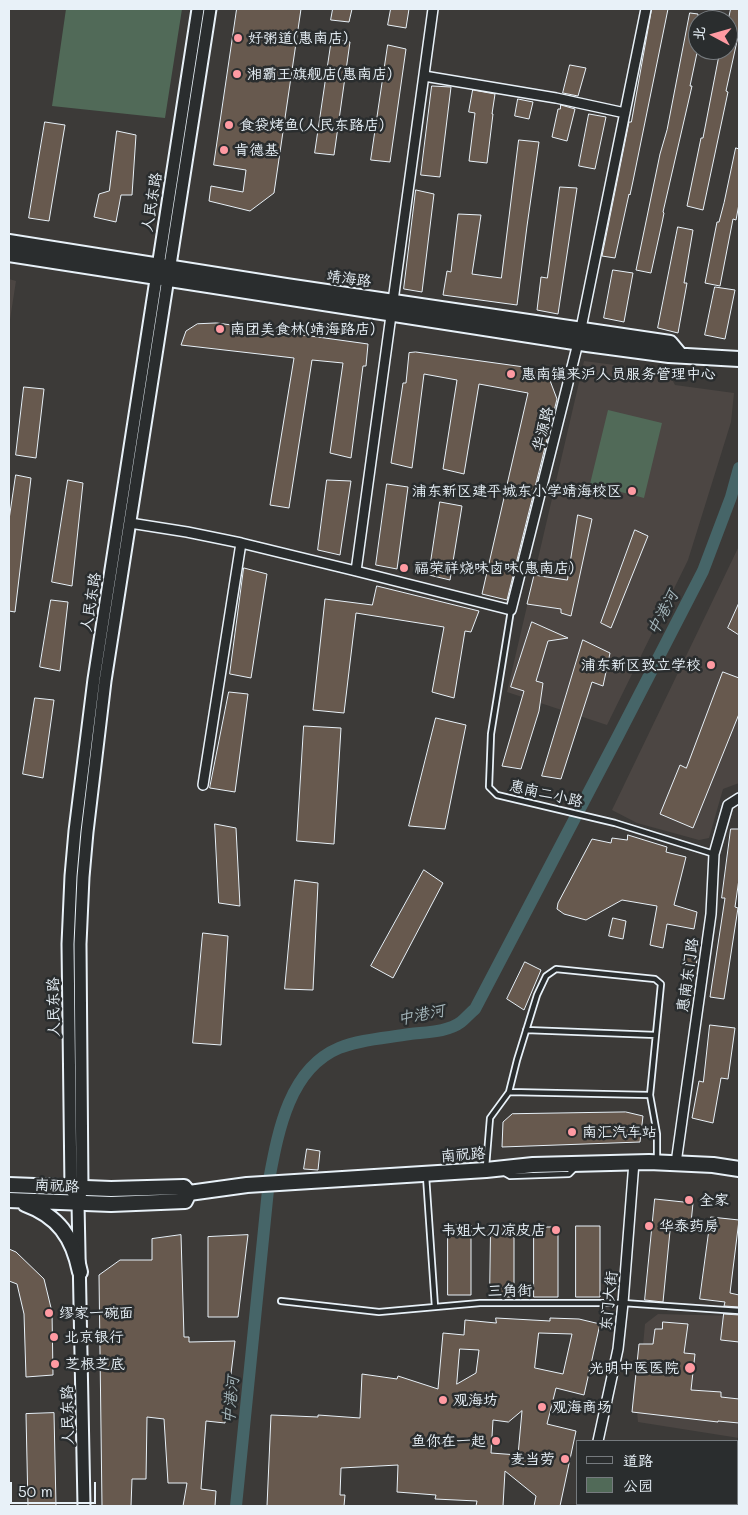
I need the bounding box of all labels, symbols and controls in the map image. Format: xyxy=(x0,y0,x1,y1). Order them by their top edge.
north arrow xyxy=(688,10,738,60)
text: 北 xyxy=(688,26,709,41)
place label: 好粥道(惠南店) xyxy=(248,29,348,47)
marker: 好粥道(惠南店) xyxy=(232,32,244,44)
place label: 湘霸王旗舰店(惠南店) xyxy=(247,65,392,83)
marker: 湘霸王旗舰店(惠南店) xyxy=(231,68,243,80)
place label: 食袋烤鱼(人民东路店) xyxy=(239,116,384,134)
marker: 食袋烤鱼(人民东路店) xyxy=(223,119,235,131)
place label: 肯德基 xyxy=(234,141,279,159)
marker: 肯德基 xyxy=(218,144,230,156)
street label: 人民东路 xyxy=(138,171,166,233)
street label: 靖海路 xyxy=(325,267,373,291)
place label: 南团美食林(靖海路店) xyxy=(230,320,375,338)
marker: 南团美食林(靖海路店) xyxy=(214,323,226,335)
place label: 惠南镇来沪人员服务管理中心 xyxy=(521,365,716,383)
marker: 惠南镇来沪人员服务管理中心 xyxy=(505,368,517,380)
street label: 华源路 xyxy=(529,405,557,453)
place label: 浦东新区建平城东小学靖海校区 xyxy=(412,482,622,500)
marker: 浦东新区建平城东小学靖海校区 xyxy=(626,485,638,497)
place label: 福荣祥烧味卤味(惠南店) xyxy=(414,559,574,577)
marker: 福荣祥烧味卤味(惠南店) xyxy=(398,562,410,574)
street label: 人民东路 xyxy=(77,571,105,633)
water label: 中港河 xyxy=(643,587,683,639)
place label: 浦东新区致立学校 xyxy=(581,656,701,674)
marker: 浦东新区致立学校 xyxy=(705,659,717,671)
street label: 惠南二小路 xyxy=(507,777,585,811)
street label: 惠南东门路 xyxy=(674,937,702,1013)
street label: 人民东路 xyxy=(44,977,64,1037)
water label: 中港河 xyxy=(396,1001,446,1029)
place label: 南汇汽车站 xyxy=(582,1123,657,1141)
marker: 南汇汽车站 xyxy=(566,1126,578,1138)
street label: 南祝路 xyxy=(440,1144,486,1166)
street label: 南祝路 xyxy=(34,1176,80,1196)
place label: 全家 xyxy=(699,1191,729,1209)
marker: 全家 xyxy=(683,1194,695,1206)
place label: 华泰药房 xyxy=(659,1217,719,1235)
marker: 华泰药房 xyxy=(643,1220,655,1232)
place label: 韦姐大刀凉皮店 xyxy=(441,1221,546,1239)
marker: 韦姐大刀凉皮店 xyxy=(550,1224,562,1236)
street label: 东门大街 xyxy=(597,1270,621,1332)
street label: 三角街 xyxy=(487,1282,533,1300)
place label: 缪家一碗面 xyxy=(59,1304,134,1322)
marker: 缪家一碗面 xyxy=(43,1307,55,1319)
place label: 北京银行 xyxy=(64,1328,124,1346)
marker: 北京银行 xyxy=(48,1331,60,1343)
place label: 芝根芝底 xyxy=(65,1355,125,1373)
marker: 芝根芝底 xyxy=(49,1358,61,1370)
place label: 光明中医医院 xyxy=(589,1359,679,1377)
marker: 光明中医医院 xyxy=(683,1361,697,1375)
water label: 中港河 xyxy=(219,1375,243,1425)
street label: 人民东路 xyxy=(58,1385,78,1445)
place label: 观海坊 xyxy=(453,1391,498,1409)
marker: 观海坊 xyxy=(437,1394,449,1406)
place label: 观海商场 xyxy=(552,1398,612,1416)
marker: 观海商场 xyxy=(536,1401,548,1413)
place label: 鱼你在一起 xyxy=(411,1432,486,1450)
marker: 鱼你在一起 xyxy=(490,1435,502,1447)
legend xyxy=(576,1440,738,1505)
place label: 麦当劳 xyxy=(510,1450,555,1468)
text: 道路 xyxy=(623,1450,653,1470)
marker: 麦当劳 xyxy=(559,1453,571,1465)
scale bar xyxy=(12,1472,99,1504)
text: 公园 xyxy=(623,1475,653,1495)
text: 50 m xyxy=(18,1481,53,1501)

